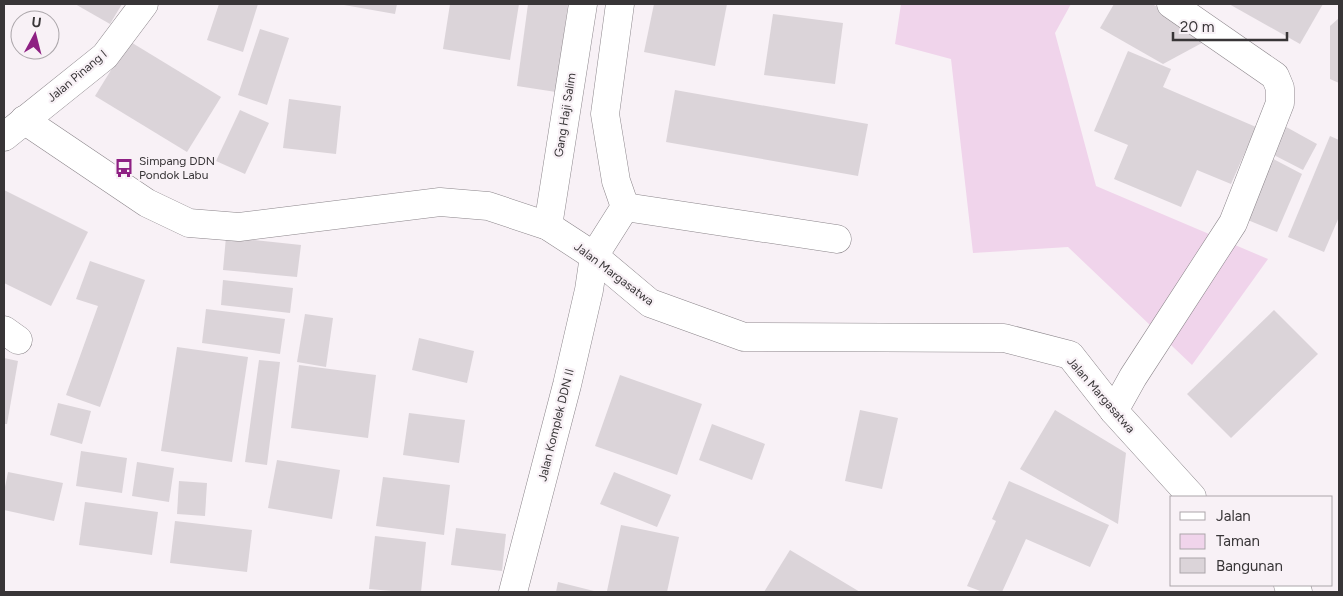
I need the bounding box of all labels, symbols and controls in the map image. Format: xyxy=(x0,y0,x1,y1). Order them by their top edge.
north arrow xyxy=(10,10,60,60)
scale bar xyxy=(1173,10,1287,42)
text: U xyxy=(31,14,42,32)
text: 20 m xyxy=(1180,18,1214,36)
street label: Jalan Pinang I xyxy=(44,47,110,105)
street label: Gang Haji Salim xyxy=(551,72,579,158)
place label: Simpang DDN Pondok Labu xyxy=(139,154,215,182)
bus stop icon: Simpang DDN Pondok Labu xyxy=(113,157,135,179)
street label: Jalan Margasatwa xyxy=(572,240,656,308)
street label: Jalan Margasatwa xyxy=(1064,354,1138,436)
street label: Jalan Komplek DDN II xyxy=(535,367,577,483)
legend xyxy=(1170,496,1333,586)
text: Jalan xyxy=(1216,507,1251,525)
text: Taman xyxy=(1216,532,1260,550)
text: Bangunan xyxy=(1216,557,1283,575)

